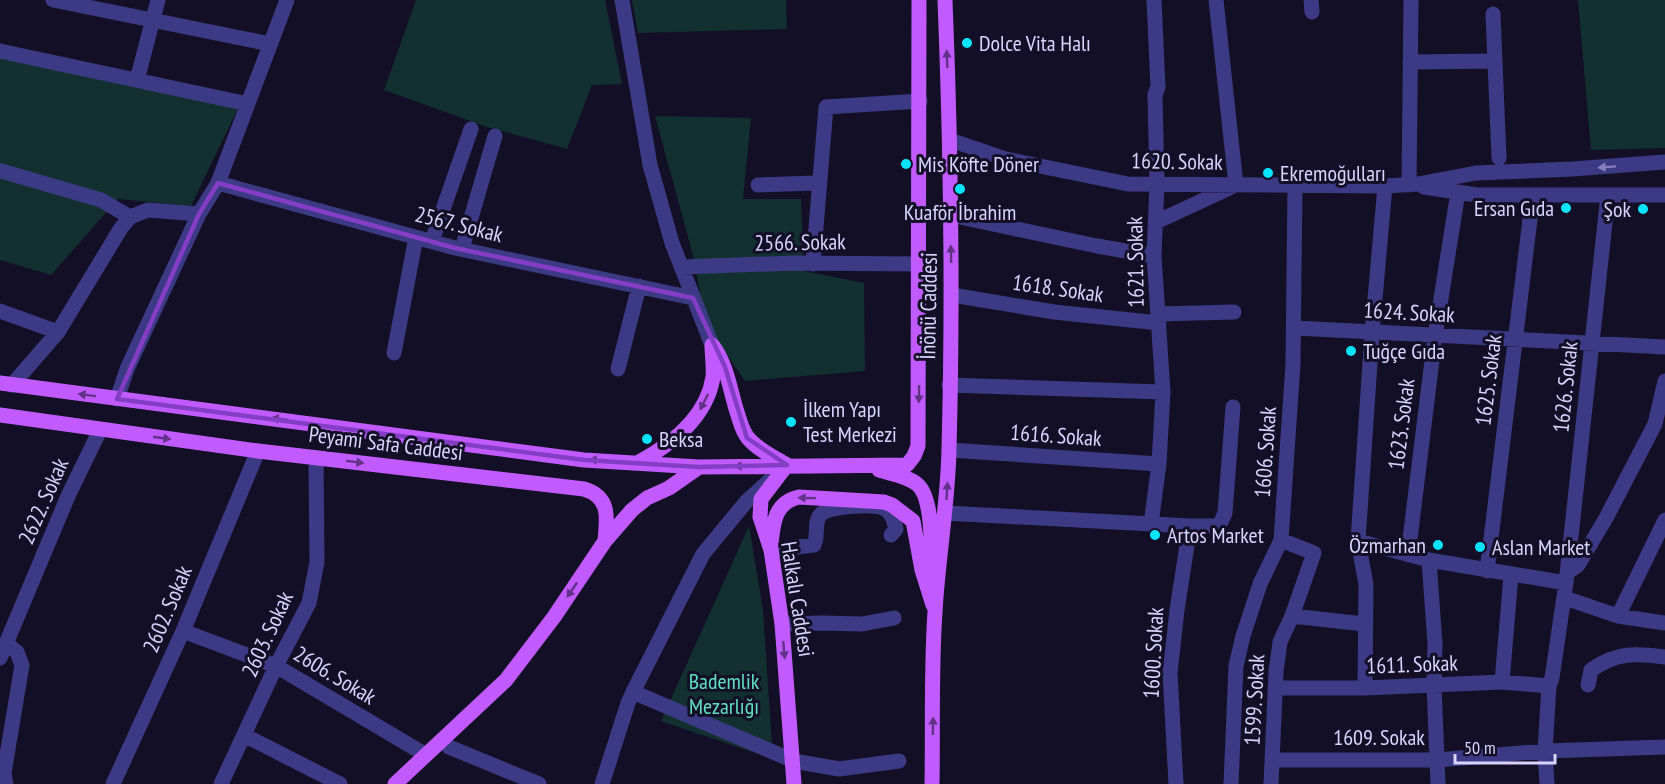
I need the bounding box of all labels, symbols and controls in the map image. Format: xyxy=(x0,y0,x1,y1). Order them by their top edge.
place label: Dolce Vita Halı xyxy=(979,29,1091,57)
marker: Dolce Vita Halı xyxy=(960,36,974,50)
one-way arrow xyxy=(943,49,952,68)
street label: 1620. Sokak xyxy=(1131,146,1223,176)
place label: Mis Köfte Döner xyxy=(918,150,1039,178)
marker: Mis Köfte Döner xyxy=(899,157,913,171)
place label: Ekremoğulları xyxy=(1280,159,1386,187)
one-way arrow xyxy=(1597,162,1616,171)
marker: Ekremoğulları xyxy=(1261,166,1275,180)
marker: Kuaför İbrahim xyxy=(953,182,967,196)
place label: Ersan Gıda xyxy=(1474,194,1554,222)
place label: Şok xyxy=(1604,195,1631,223)
place label: Kuaför İbrahim xyxy=(904,198,1016,226)
street label: 2567. Sokak xyxy=(412,200,506,249)
marker: Ersan Gıda xyxy=(1559,201,1573,215)
marker: Şok xyxy=(1636,202,1650,216)
street label: 1621. Sokak xyxy=(1120,216,1150,308)
street label: 2566. Sokak xyxy=(754,227,846,257)
one-way arrow xyxy=(946,244,956,263)
street label: İnönü Caddesi xyxy=(913,252,943,360)
street label: 1618. Sokak xyxy=(1011,268,1106,308)
street label: 1624. Sokak xyxy=(1363,296,1456,328)
street label: 1625. Sokak xyxy=(1469,332,1508,427)
place label: Tuğçe Gıda xyxy=(1363,337,1445,365)
street label: 1626. Sokak xyxy=(1546,340,1584,434)
marker: Tuğçe Gıda xyxy=(1344,344,1358,358)
street label: 1623. Sokak xyxy=(1382,376,1421,471)
one-way arrow xyxy=(914,385,924,404)
one-way arrow xyxy=(77,390,96,399)
one-way arrow xyxy=(700,393,709,410)
place label: İlkem Yapı Test Merkezi xyxy=(803,395,897,448)
street label: 1606. Sokak xyxy=(1248,405,1282,499)
one-way arrow xyxy=(271,414,290,423)
marker: İlkem Yapı Test Merkezi xyxy=(784,415,798,429)
street label: 1616. Sokak xyxy=(1009,418,1103,452)
street label: Peyami Safa Caddesi xyxy=(307,420,465,466)
place label: Beksa xyxy=(659,425,703,453)
marker: Beksa xyxy=(640,432,654,446)
one-way arrow xyxy=(152,434,171,443)
street label: 2622. Sokak xyxy=(12,453,75,549)
one-way arrow xyxy=(589,456,608,465)
one-way arrow xyxy=(346,458,365,467)
one-way arrow xyxy=(733,461,752,471)
one-way arrow xyxy=(942,481,951,500)
one-way arrow xyxy=(797,493,816,503)
place label: Artos Market xyxy=(1167,521,1264,549)
marker: Artos Market xyxy=(1148,528,1162,542)
place label: Özmarhan xyxy=(1349,531,1426,559)
place label: Aslan Market xyxy=(1492,533,1590,561)
marker: Özmarhan xyxy=(1431,538,1445,552)
street label: Halkalı Caddesi xyxy=(775,539,821,659)
marker: Aslan Market xyxy=(1473,540,1487,554)
street label: 2602. Sokak xyxy=(136,561,198,657)
one-way arrow xyxy=(567,582,578,598)
street label: 2603. Sokak xyxy=(235,586,299,681)
street label: 1600. Sokak xyxy=(1137,606,1169,699)
street label: 2606. Sokak xyxy=(289,639,382,711)
one-way arrow xyxy=(779,640,789,659)
street label: 1611. Sokak xyxy=(1366,648,1459,680)
street label: 1599. Sokak xyxy=(1238,653,1270,746)
park label: Bademlik Mezarlığı xyxy=(689,667,760,720)
one-way arrow xyxy=(928,716,937,735)
street label: 1609. Sokak xyxy=(1333,723,1425,751)
scale bar xyxy=(1455,727,1556,765)
text: 50 m xyxy=(1464,736,1496,759)

